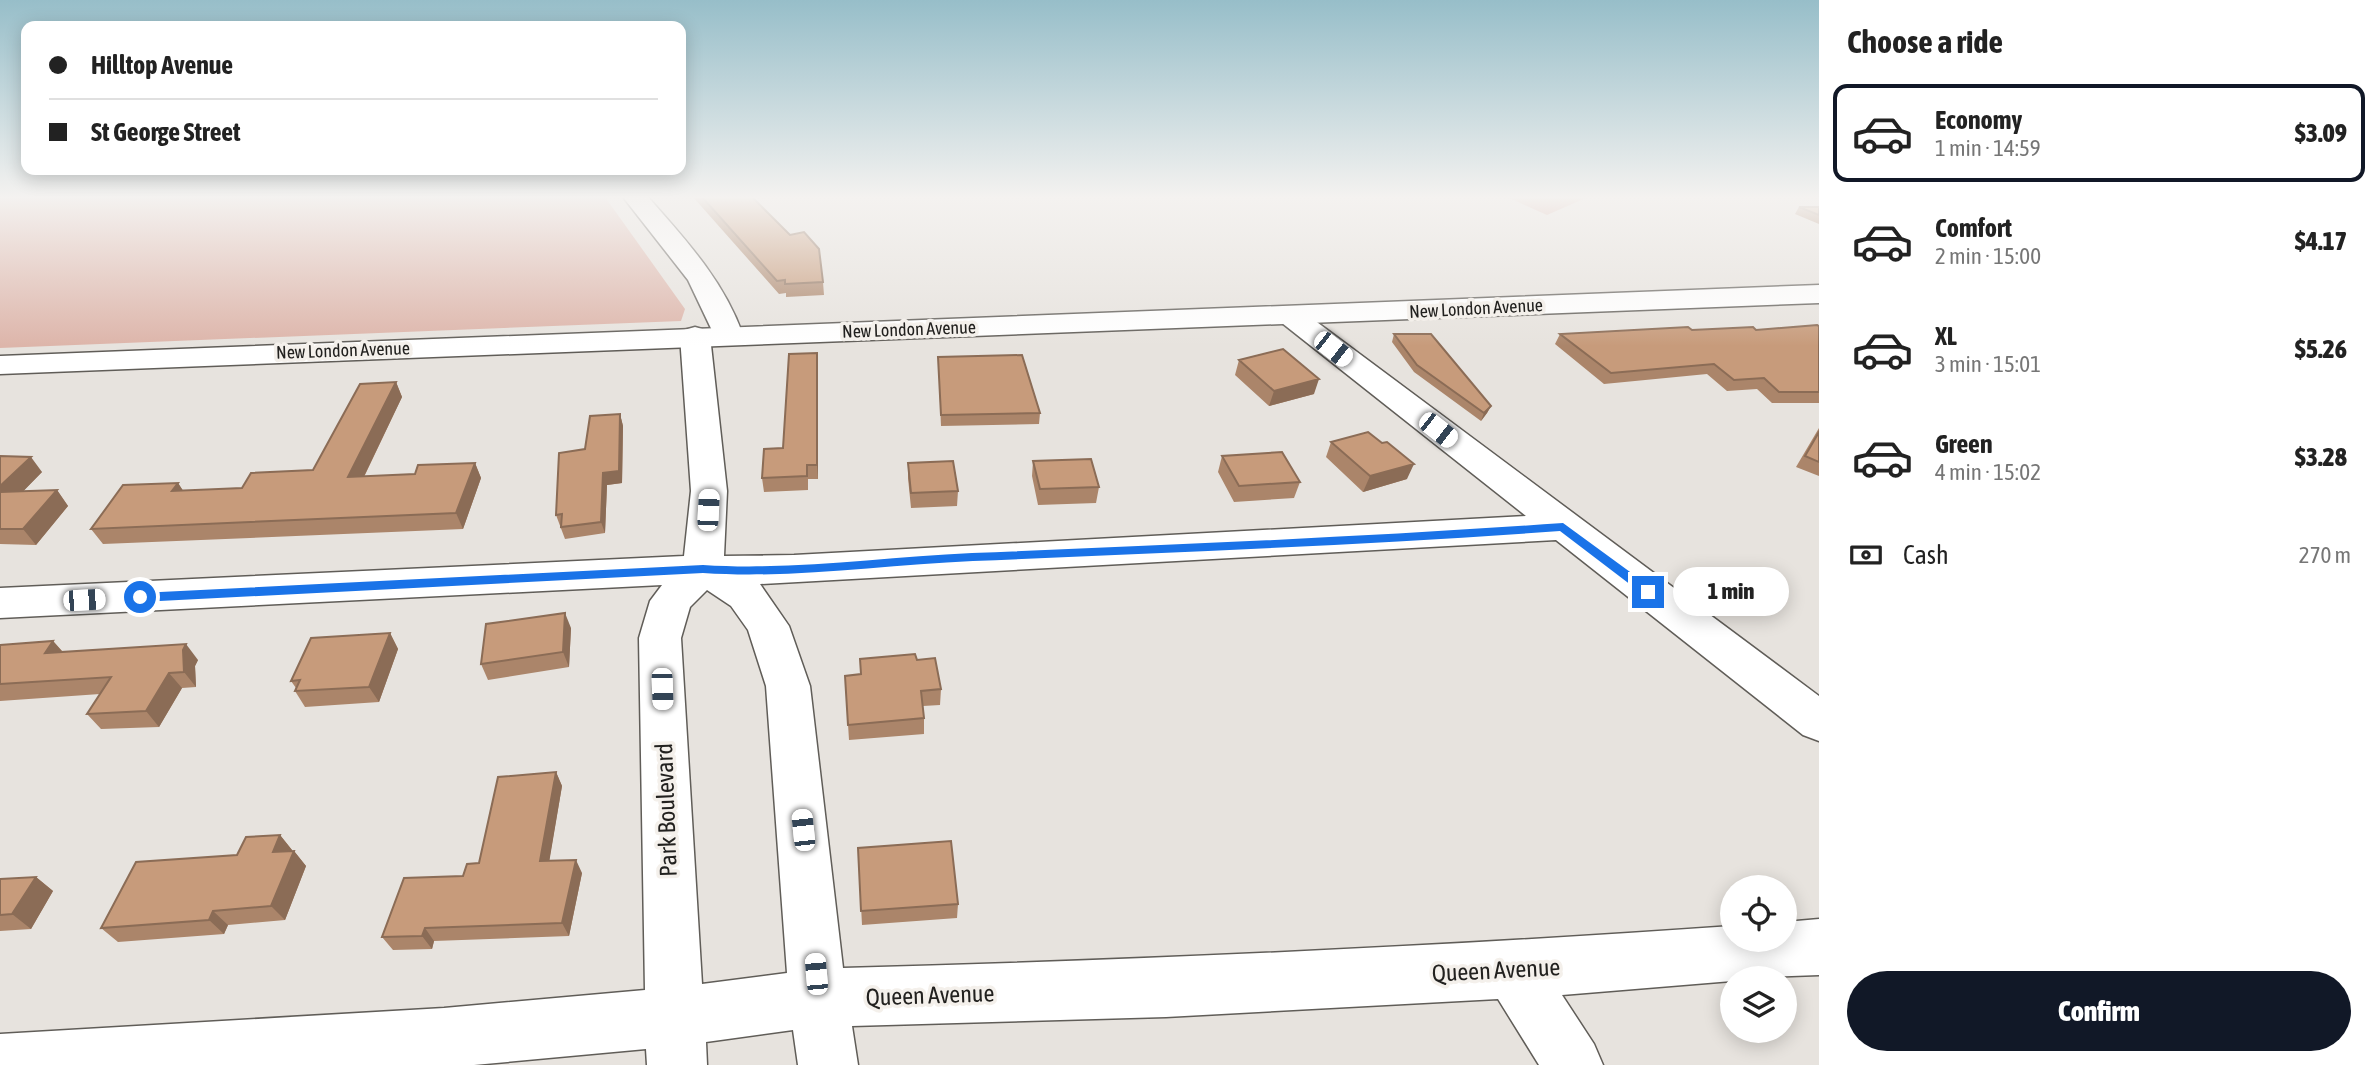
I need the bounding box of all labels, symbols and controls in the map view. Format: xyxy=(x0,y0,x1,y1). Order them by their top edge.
text: Choose a ride xyxy=(1847,23,2003,60)
text: Hilltop Avenue xyxy=(91,50,233,80)
icon: car xyxy=(1851,102,1914,165)
text: Economy xyxy=(1935,105,2022,135)
text: St George Street xyxy=(91,117,241,147)
text: $3.09 xyxy=(2295,118,2347,148)
text: 1 min · 14:59 xyxy=(1935,135,2041,161)
icon: car xyxy=(1851,210,1914,273)
text: Comfort xyxy=(1935,213,2012,243)
text: $4.17 xyxy=(2295,226,2347,256)
text: 2 min · 15:00 xyxy=(1935,243,2041,269)
street label: New London Avenue xyxy=(1409,294,1543,322)
street label: New London Avenue xyxy=(842,316,976,342)
icon: car xyxy=(1851,318,1914,381)
text: XL xyxy=(1935,321,1957,351)
car xyxy=(1310,328,1357,370)
text: $5.26 xyxy=(2295,334,2347,364)
street label: New London Avenue xyxy=(276,337,410,363)
text: 3 min · 15:01 xyxy=(1935,351,2041,377)
car xyxy=(1415,409,1462,451)
icon: car xyxy=(1851,426,1914,489)
text: Green xyxy=(1935,429,1993,459)
text: $3.28 xyxy=(2295,442,2347,472)
text: 4 min · 15:02 xyxy=(1935,459,2041,485)
car xyxy=(697,488,720,532)
icon: cash xyxy=(1847,536,1885,574)
text: Cash xyxy=(1903,540,1949,570)
text: 270 m xyxy=(2299,542,2351,568)
callout: 1 min xyxy=(1672,568,1788,616)
route end xyxy=(1632,576,1664,608)
text: 1 min xyxy=(1708,578,1754,604)
route start xyxy=(124,581,156,613)
car xyxy=(63,588,106,612)
car xyxy=(651,668,674,710)
street label: Park Boulevard xyxy=(650,743,682,877)
car xyxy=(791,808,816,852)
map controls xyxy=(1720,875,1797,1043)
button: locate xyxy=(1720,875,1797,952)
car xyxy=(804,952,829,996)
street label: Queen Avenue xyxy=(1431,953,1561,987)
button: layers xyxy=(1720,966,1797,1043)
button: Confirm xyxy=(1847,971,2351,1051)
street label: Queen Avenue xyxy=(865,979,995,1011)

